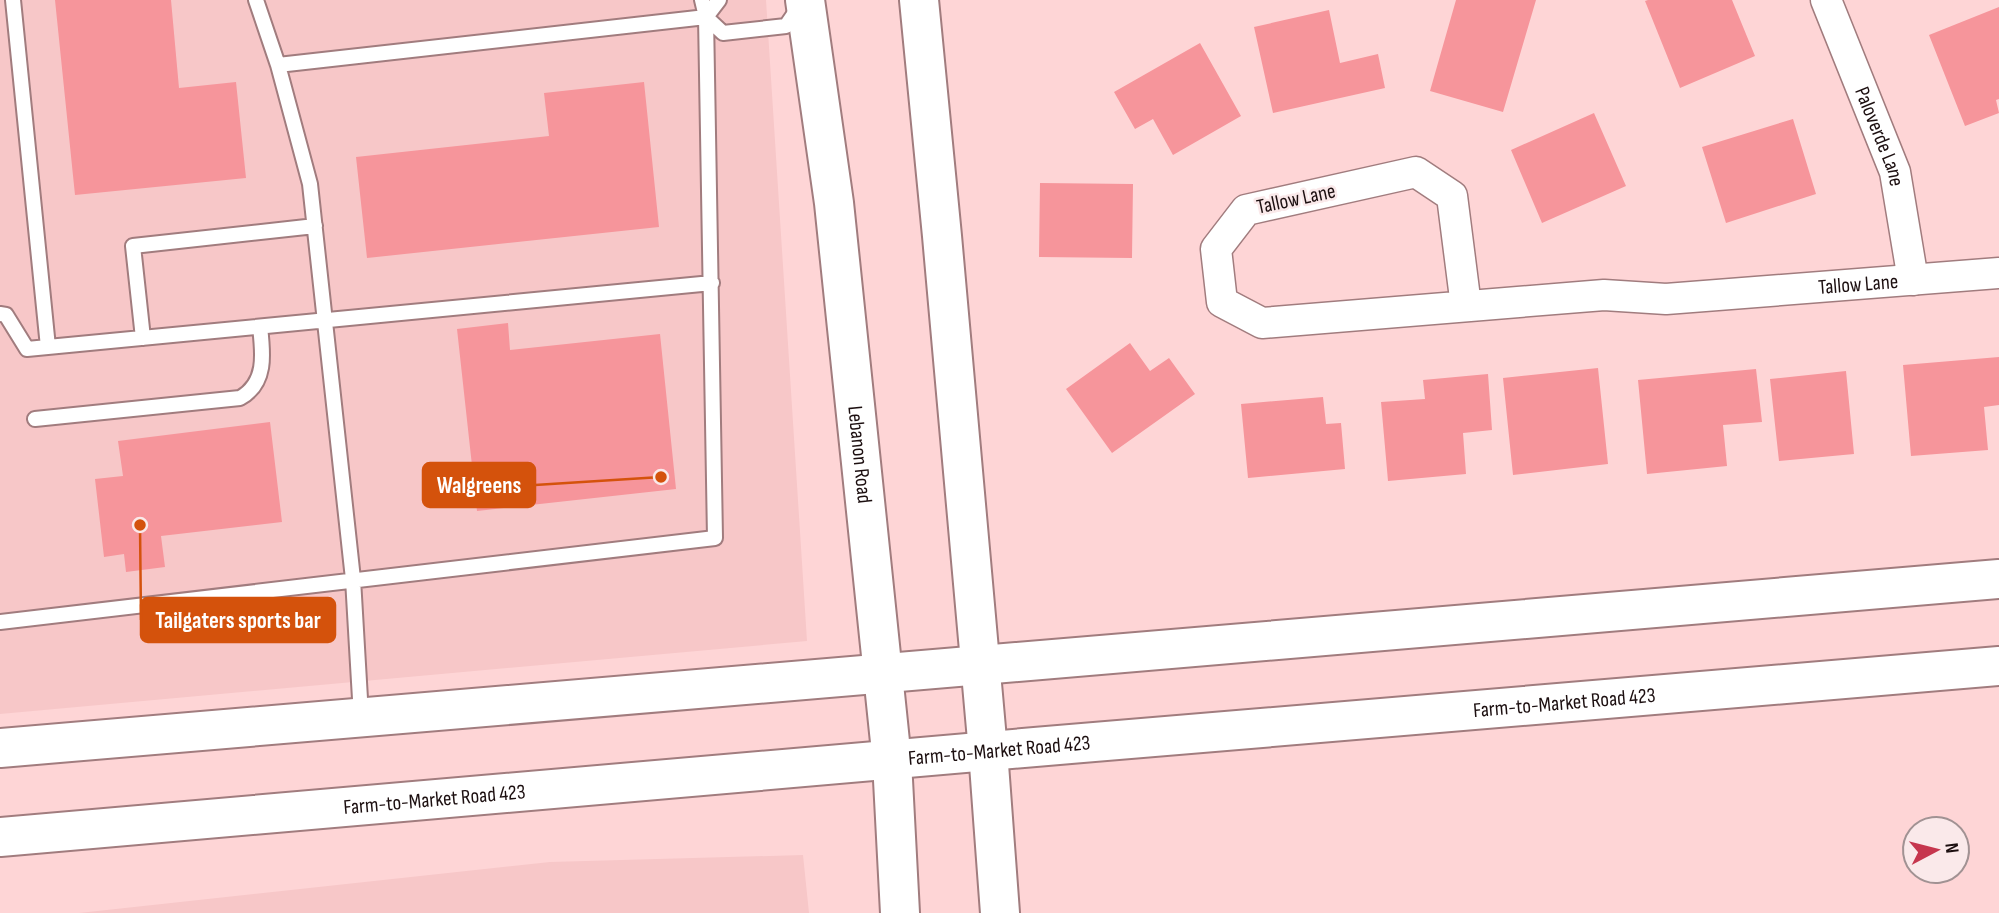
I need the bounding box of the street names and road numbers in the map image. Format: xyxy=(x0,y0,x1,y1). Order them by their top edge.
street label: Paloverde Lane xyxy=(1850,83,1910,188)
street label: Tallow Lane xyxy=(1254,178,1338,220)
street label: Tallow Lane xyxy=(1817,268,1899,300)
street label: Lebanon Road xyxy=(843,405,878,505)
street label: Farm-to-Market Road 423 xyxy=(1472,682,1656,723)
street label: Farm-to-Market Road 423 xyxy=(907,730,1091,770)
street label: Farm-to-Market Road 423 xyxy=(342,779,527,820)

